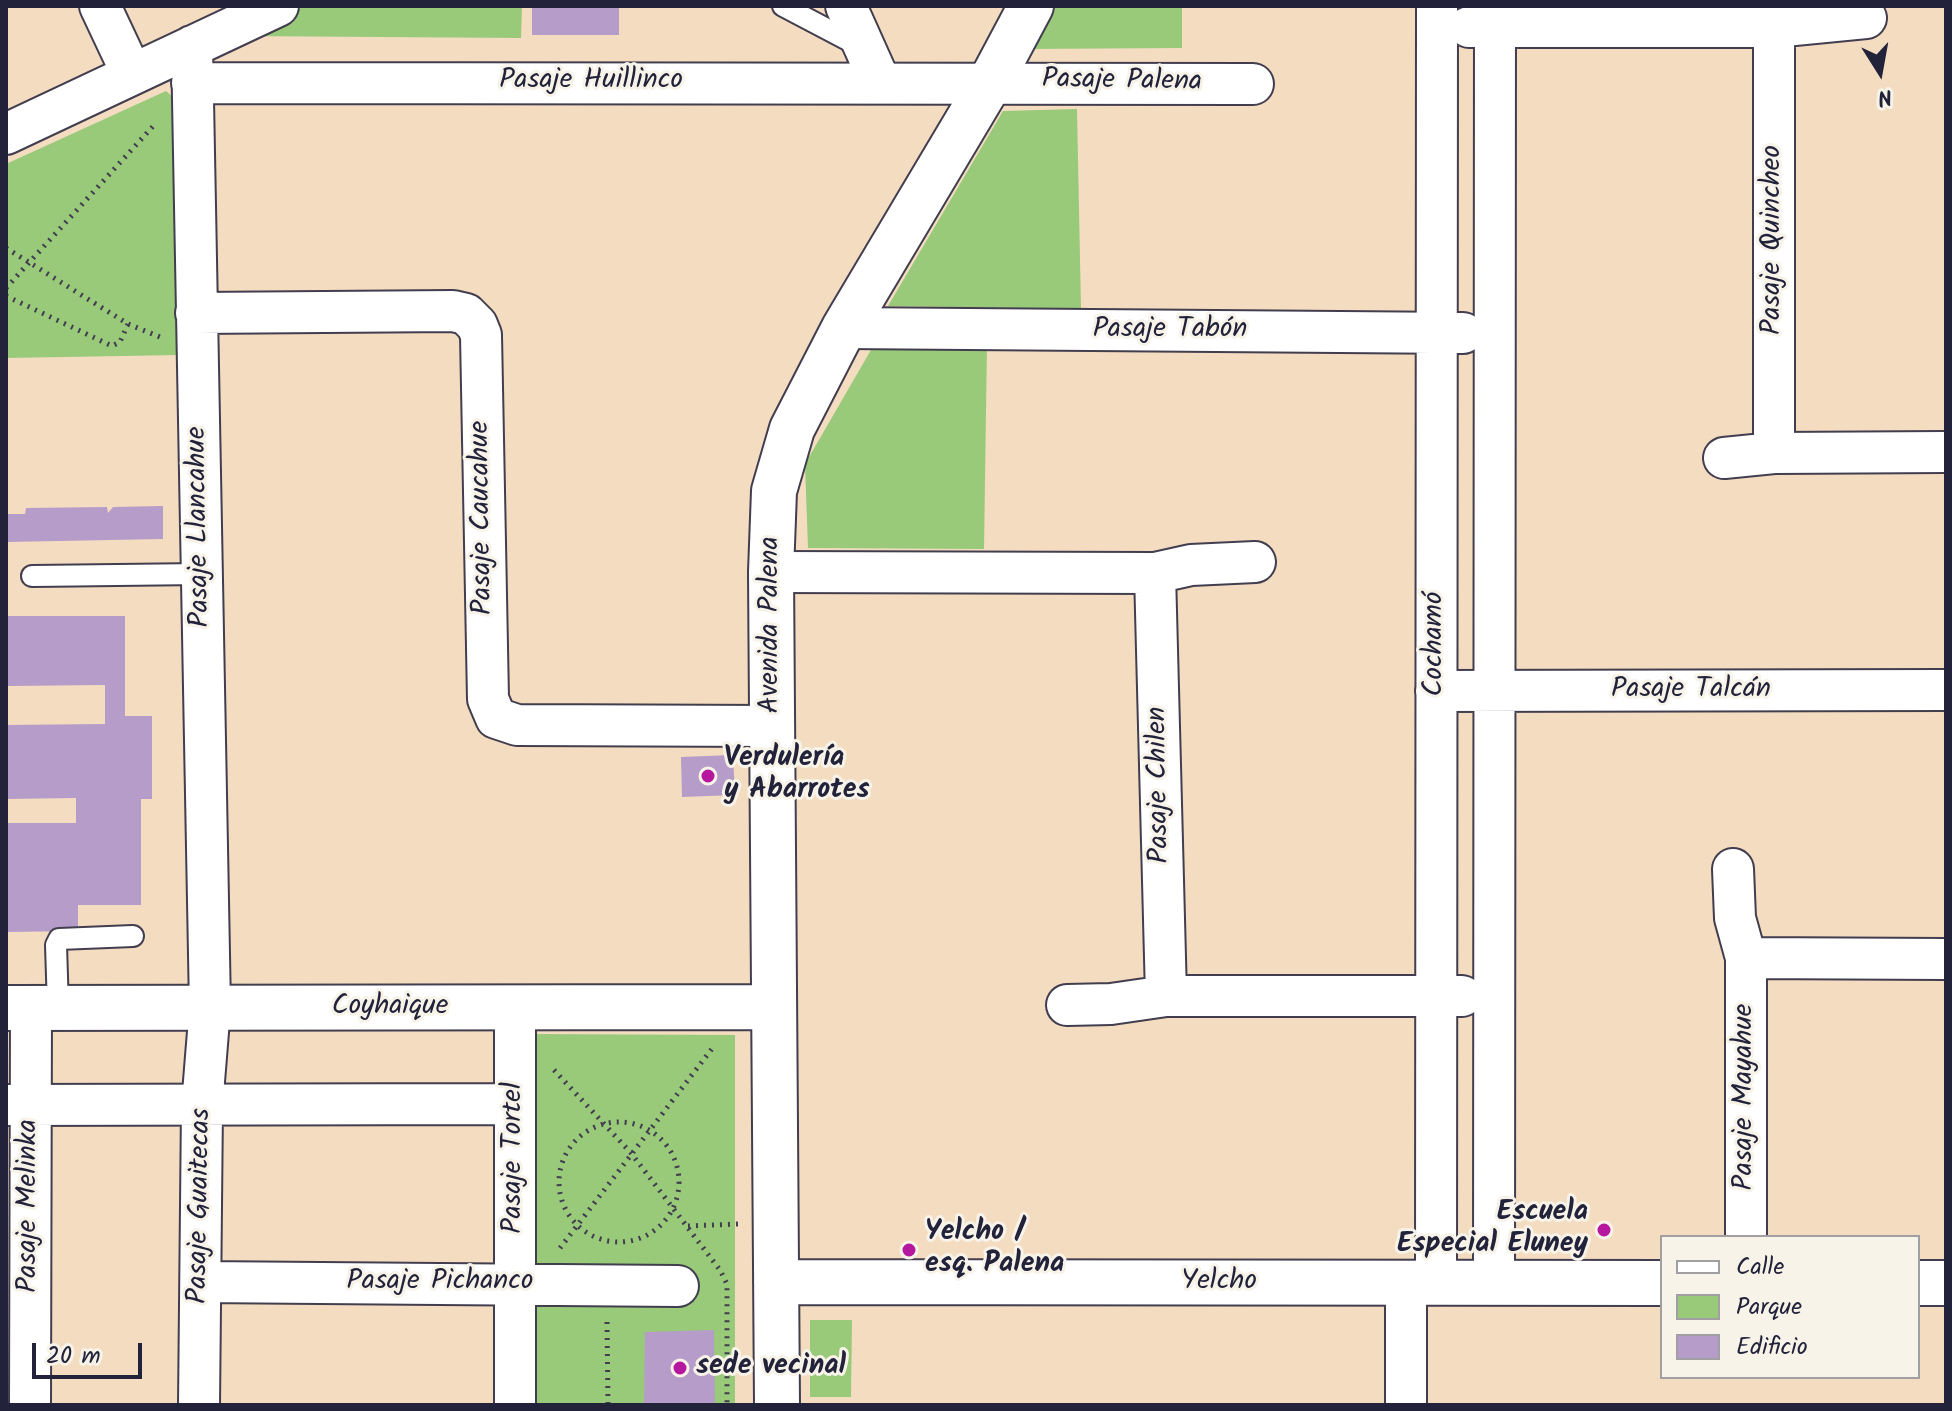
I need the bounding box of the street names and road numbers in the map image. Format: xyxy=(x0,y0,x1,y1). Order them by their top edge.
street label: Pasaje Huillinco xyxy=(499,65,683,99)
street label: Pasaje Palena xyxy=(1042,65,1202,101)
street label: Pasaje Quincheo xyxy=(1757,145,1791,335)
street label: Pasaje Tabón xyxy=(1093,314,1247,348)
street label: Pasaje Caucahue xyxy=(466,421,502,615)
street label: Pasaje Llancahue xyxy=(182,426,220,628)
street label: Avenida Palena xyxy=(755,536,789,714)
street label: Cochamó xyxy=(1419,592,1453,696)
street label: Pasaje Talcán xyxy=(1611,674,1771,708)
street label: Pasaje Chilen xyxy=(1143,706,1179,864)
street label: Coyhaique xyxy=(332,991,448,1025)
street label: Pasaje Mayahue xyxy=(1729,1004,1763,1190)
street label: Pasaje Tortel xyxy=(498,1082,532,1234)
street label: Pasaje Guaitecas xyxy=(183,1108,221,1304)
street label: Pasaje Melinka xyxy=(13,1119,47,1293)
street label: Pasaje Pichanco xyxy=(347,1266,533,1300)
street label: Yelcho xyxy=(1181,1266,1257,1300)

